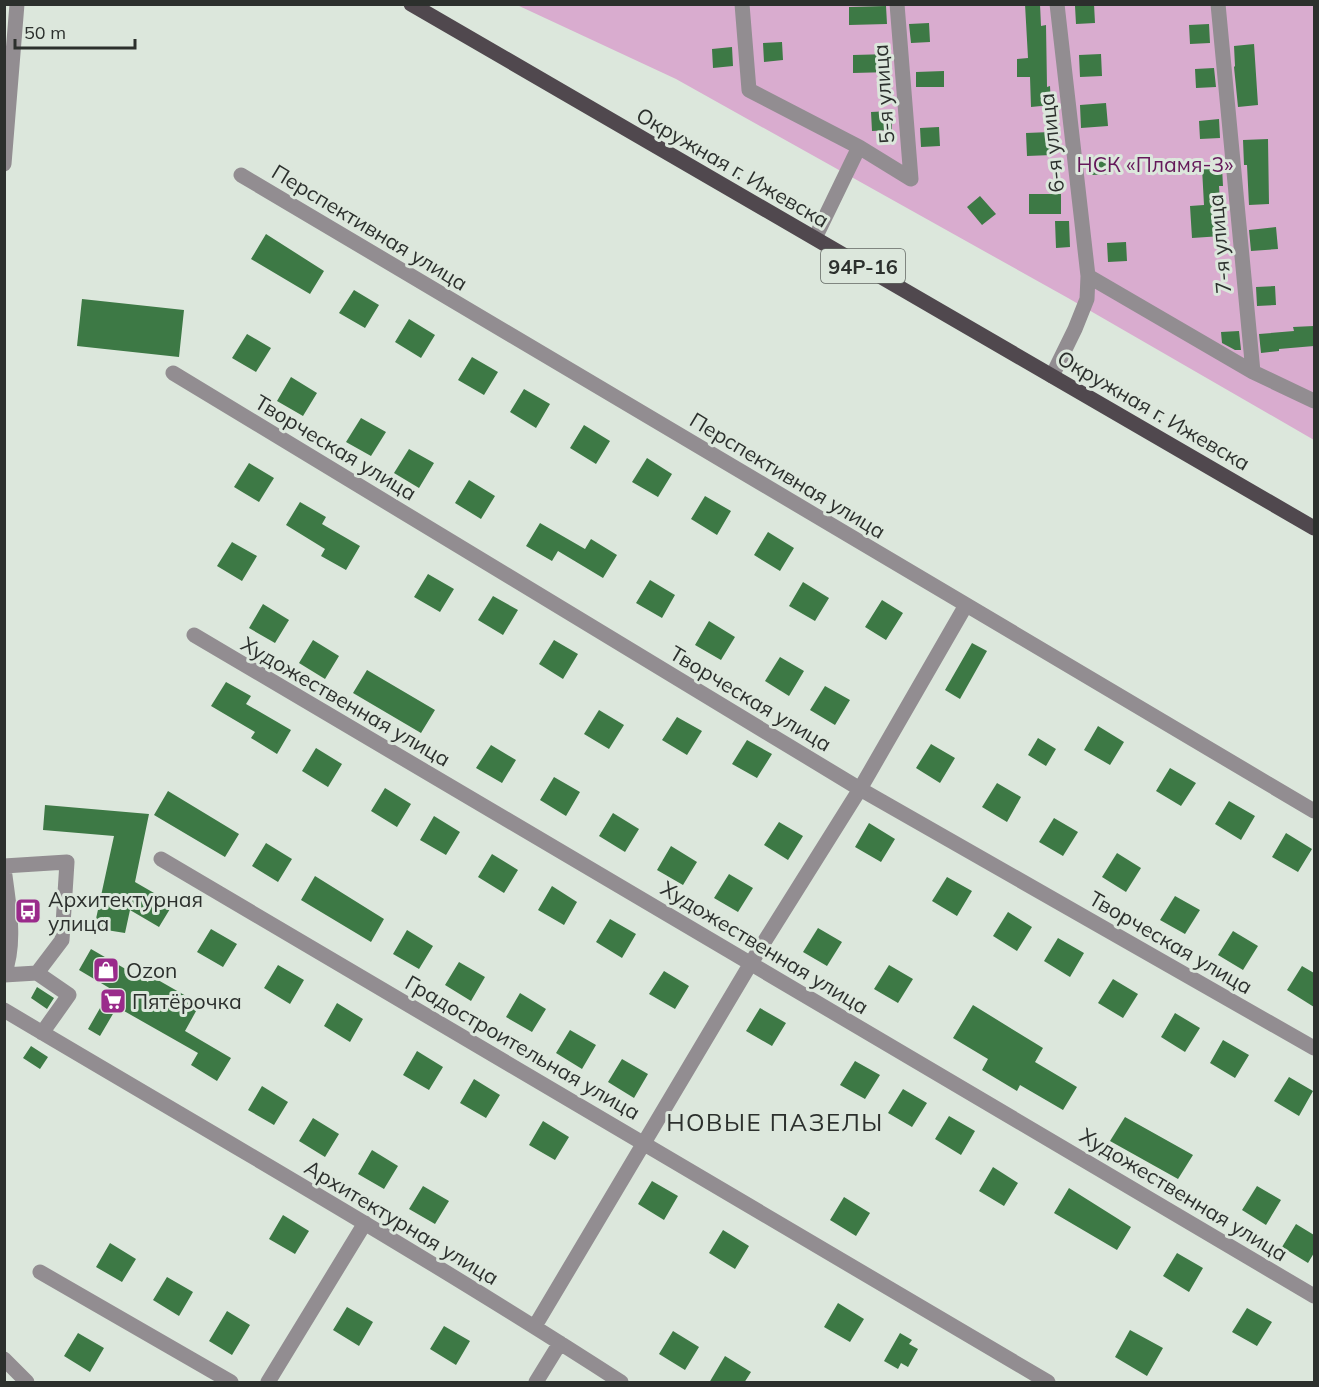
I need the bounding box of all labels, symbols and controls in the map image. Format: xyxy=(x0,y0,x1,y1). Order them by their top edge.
scale bar xyxy=(15,12,135,50)
text: 50 m xyxy=(24,21,66,44)
street label: 5-я улица xyxy=(867,43,899,145)
street label: 6-я улица xyxy=(1033,92,1069,194)
street label: Окружная г. Ижевска xyxy=(632,101,834,233)
park label: НСК «Пламя-3» xyxy=(1077,151,1233,177)
street label: Перспективная улица xyxy=(267,158,473,296)
street label: 7-я улица xyxy=(1202,193,1236,295)
road number: 94Р-16 xyxy=(821,249,905,283)
street label: Окружная г. Ижевска xyxy=(1053,344,1255,476)
street label: Творческая улица xyxy=(250,388,422,506)
street label: Перспективная улица xyxy=(685,406,891,544)
street label: Художественная улица xyxy=(237,630,455,772)
street label: Творческая улица xyxy=(665,639,837,757)
street label: Художественная улица xyxy=(656,875,874,1019)
street label: Творческая улица xyxy=(1085,885,1257,999)
place label: Архитектурная улица xyxy=(48,886,203,936)
bus stop icon: Архитектурная улица xyxy=(13,896,43,926)
shop icon: Ozon xyxy=(91,955,121,985)
place label: Ozon xyxy=(126,957,177,983)
street label: Градостроительная улица xyxy=(401,969,645,1125)
supermarket icon: Пятёрочка xyxy=(98,986,128,1016)
place label: Пятёрочка xyxy=(132,988,242,1014)
district label: НОВЫЕ ПАЗЕЛЫ xyxy=(666,1107,884,1137)
street label: Художественная улица xyxy=(1075,1122,1293,1266)
street label: Архитектурная улица xyxy=(300,1154,504,1290)

